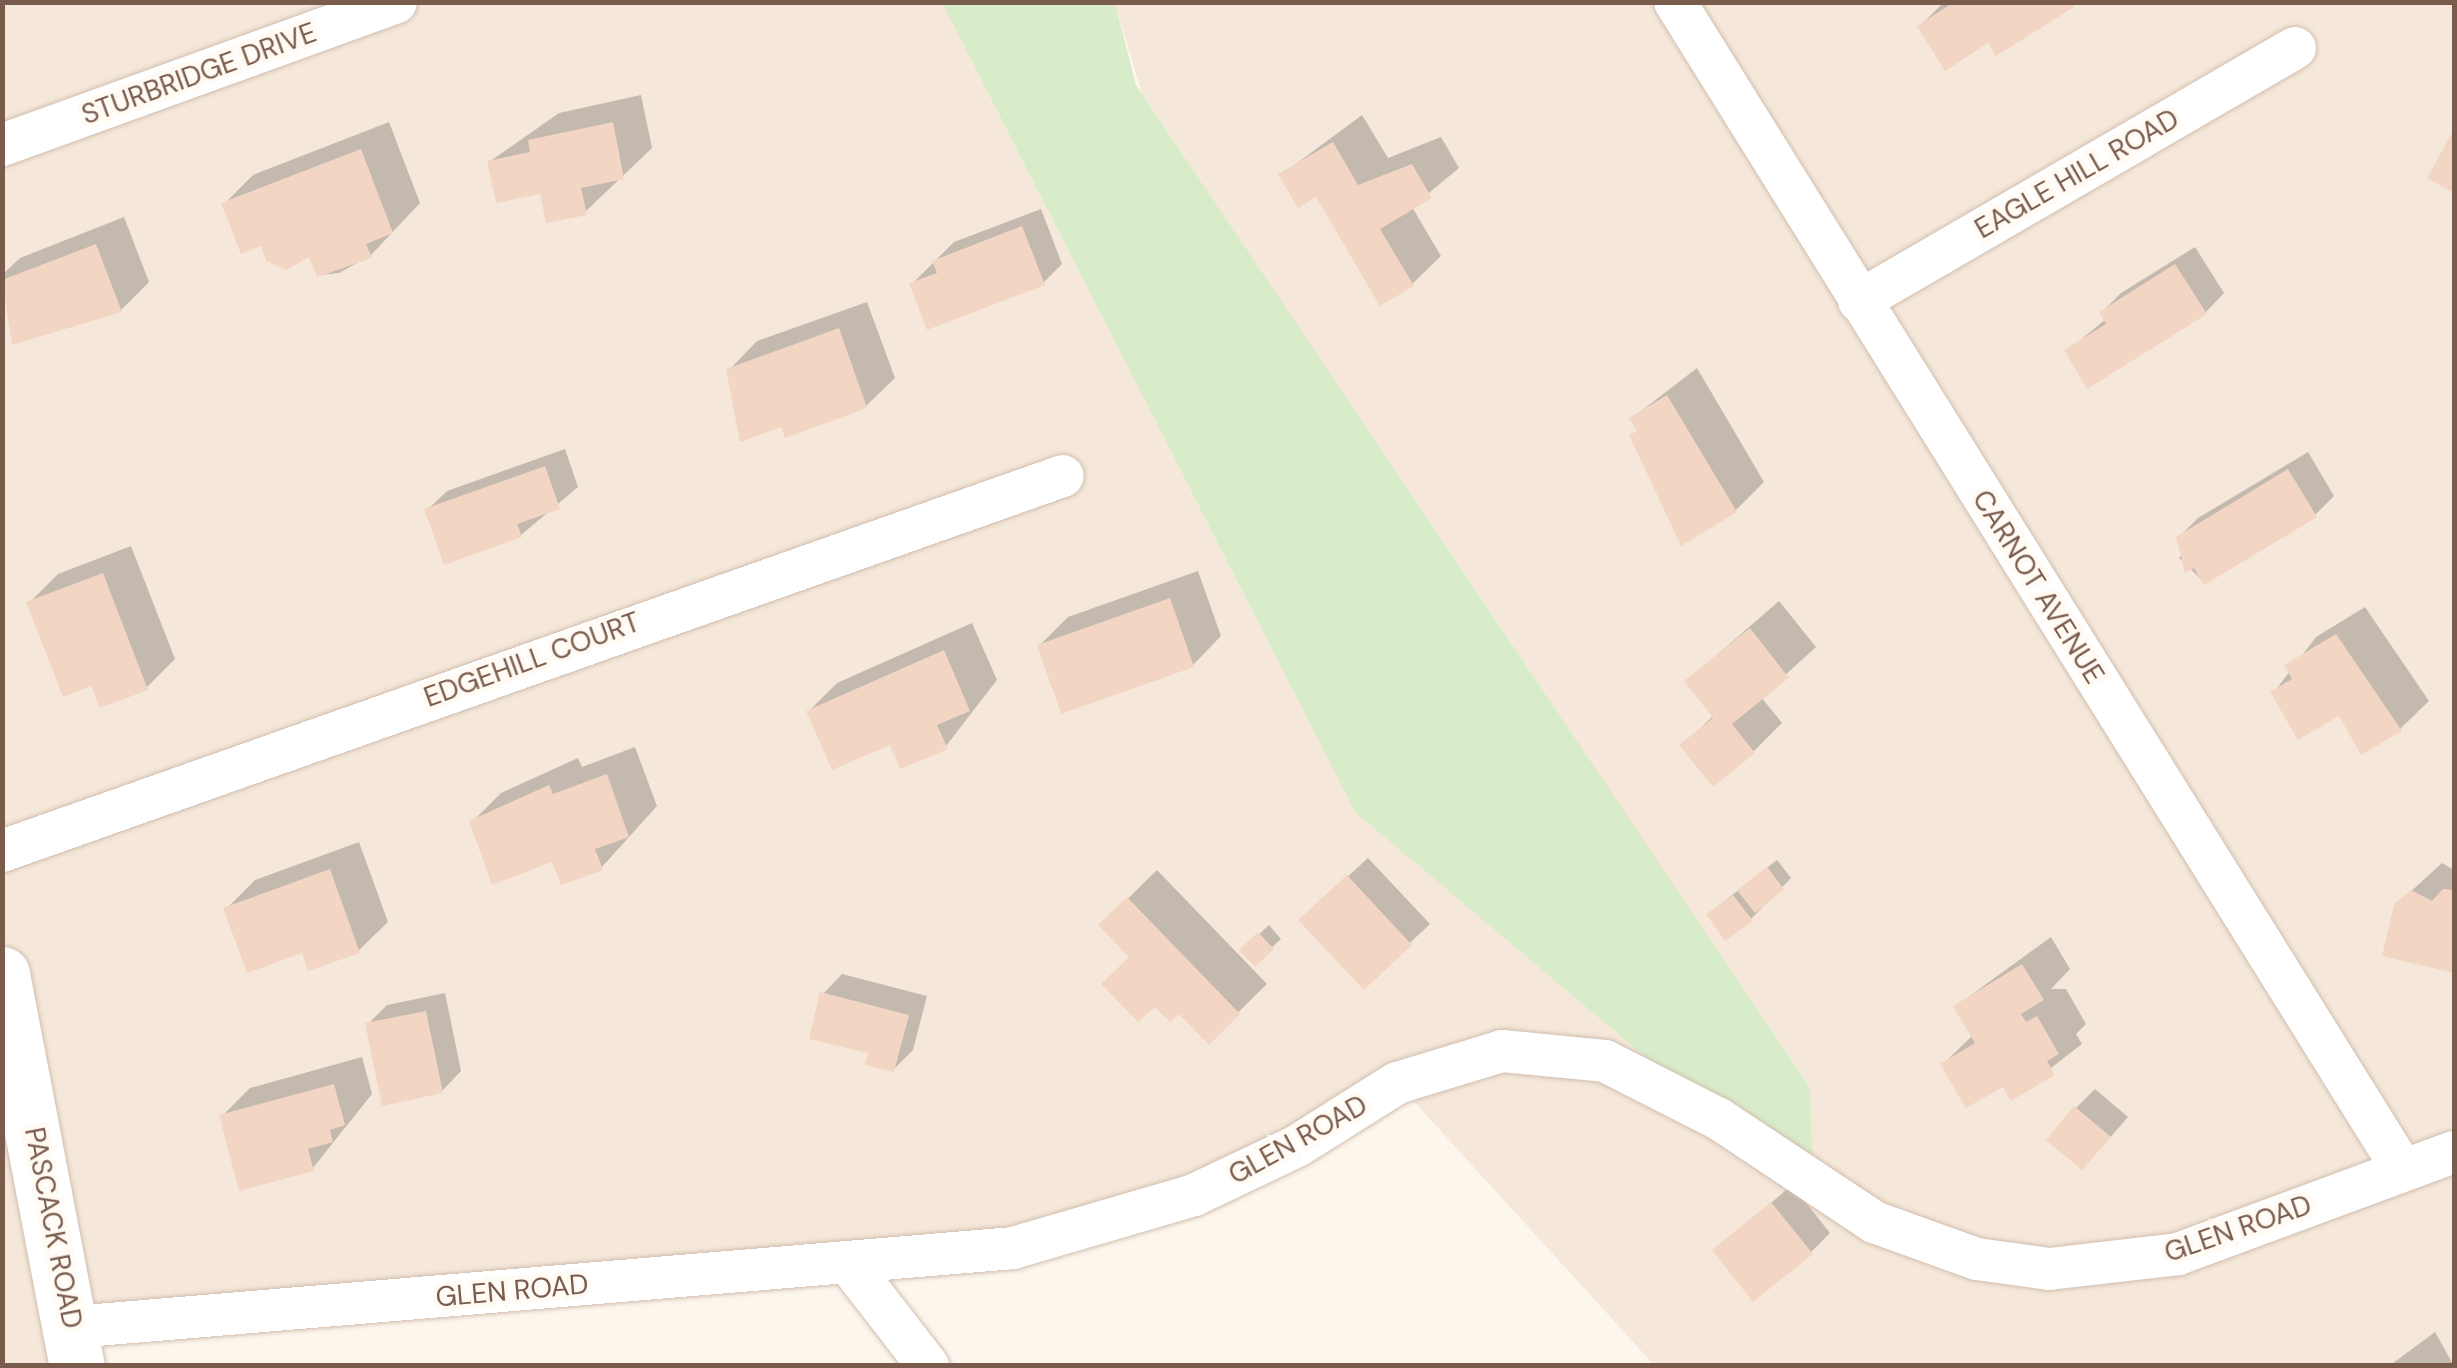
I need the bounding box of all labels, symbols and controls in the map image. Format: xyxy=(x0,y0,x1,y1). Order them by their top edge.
street label: STURBRIDGE DRIVE xyxy=(77,16,321,132)
street label: EAGLE HILL ROAD xyxy=(1969,102,2185,246)
street label: CARNOT AVENUE xyxy=(1965,484,2111,690)
street label: EDGEHILL COURT xyxy=(420,605,644,715)
street label: GLEN ROAD xyxy=(1223,1088,1373,1192)
street label: PASCACK ROAD xyxy=(17,1125,89,1331)
street label: GLEN ROAD xyxy=(2160,1188,2316,1270)
street label: GLEN ROAD xyxy=(434,1268,590,1314)

